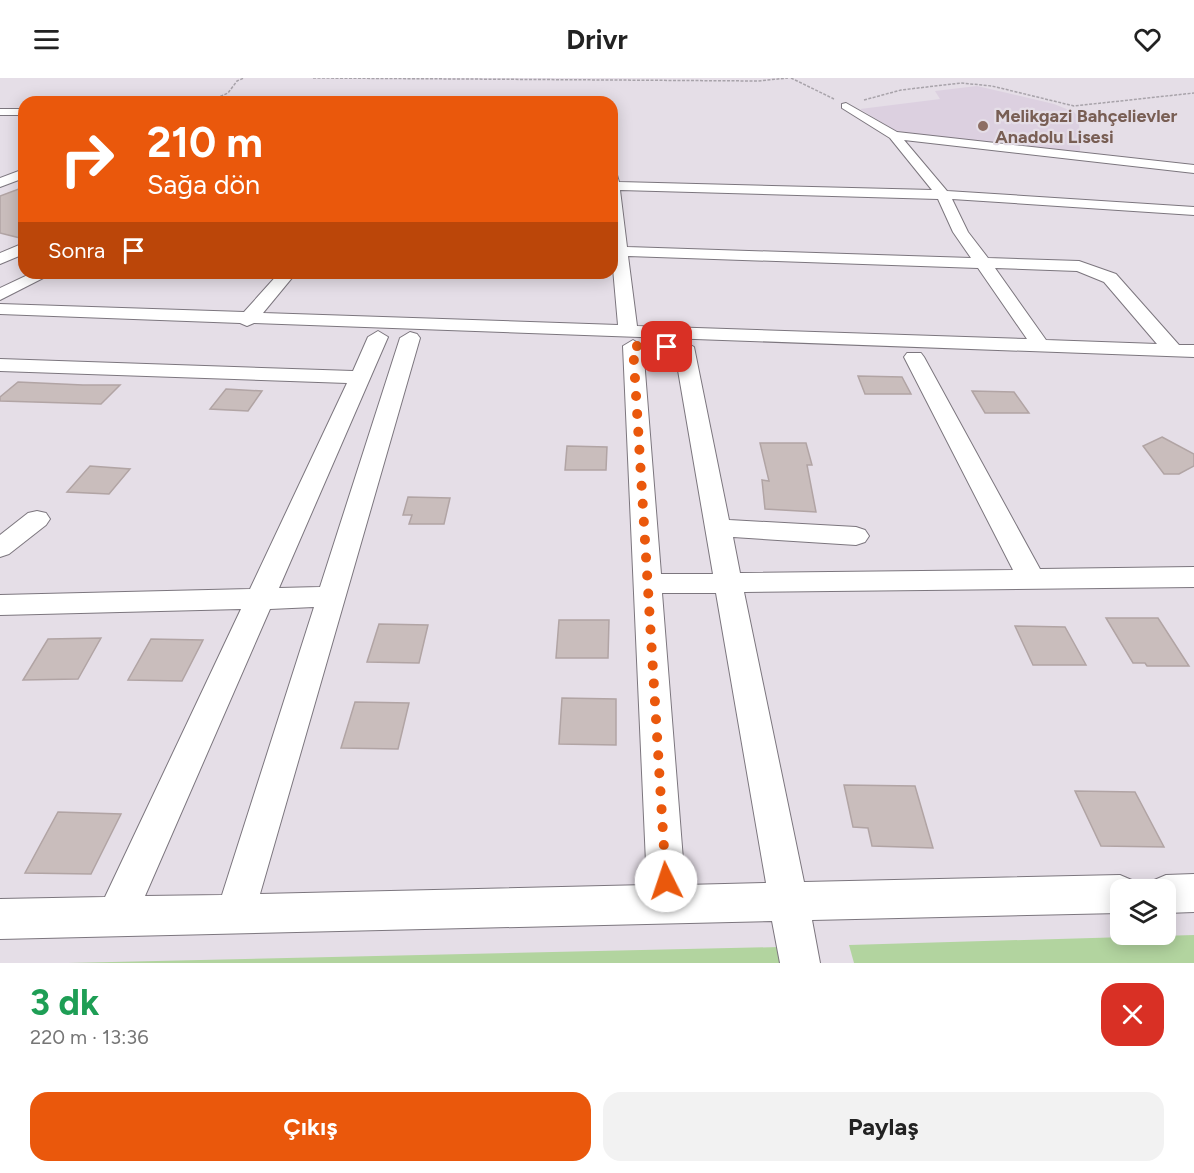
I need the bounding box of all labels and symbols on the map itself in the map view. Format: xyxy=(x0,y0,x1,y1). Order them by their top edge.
place label: Melikgazi Bahçelievler Anadolu Lisesi xyxy=(995,105,1178,148)
marker: Melikgazi Bahçelievler Anadolu Lisesi xyxy=(976,119,990,133)
pin xyxy=(641,321,692,372)
position arrow xyxy=(634,849,698,913)

